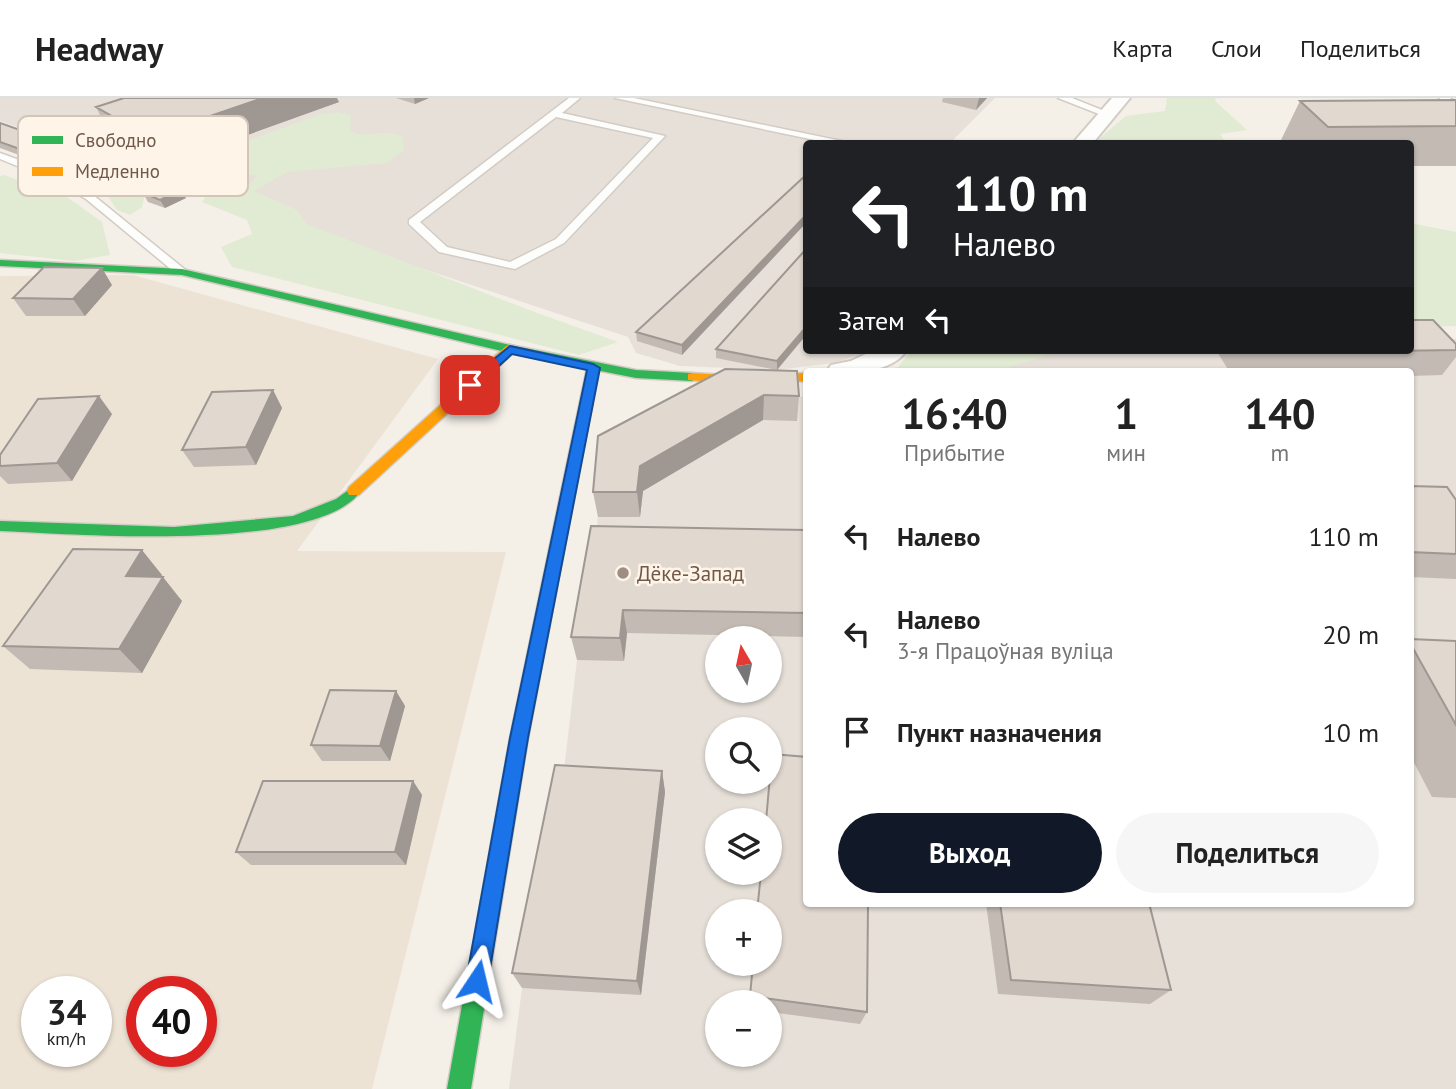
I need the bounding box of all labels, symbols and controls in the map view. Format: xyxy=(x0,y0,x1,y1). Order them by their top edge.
text: Headway xyxy=(35,27,163,70)
text: Карта xyxy=(1112,33,1173,64)
text: Слои xyxy=(1211,33,1262,64)
text: Поделиться xyxy=(1300,33,1421,64)
legend xyxy=(18,116,248,196)
text: Свободно xyxy=(75,128,157,152)
text: Медленно xyxy=(75,159,160,183)
text: 110 m xyxy=(953,161,1088,225)
icon: left xyxy=(838,168,929,259)
text: Налево xyxy=(953,223,1056,265)
icon: left xyxy=(919,301,957,339)
text: Затем xyxy=(838,304,905,337)
pin xyxy=(440,355,500,415)
icon: arrive xyxy=(451,366,489,404)
text: 16:40 xyxy=(901,386,1008,441)
text: 1 xyxy=(1114,386,1138,441)
text: 140 xyxy=(1244,386,1316,441)
text: Прибытие xyxy=(904,438,1005,467)
text: мин xyxy=(1106,438,1146,467)
text: m xyxy=(1271,438,1289,467)
icon: left xyxy=(838,517,876,555)
text: Налево xyxy=(897,520,981,553)
text: 110 m xyxy=(1308,520,1379,553)
place label: Дёке-Запад xyxy=(637,560,744,587)
marker: Дёке-Запад xyxy=(615,565,631,581)
text: Налево xyxy=(897,603,981,636)
icon: left xyxy=(838,615,876,653)
text: 20 m xyxy=(1323,618,1379,651)
north arrow xyxy=(705,626,782,704)
map controls xyxy=(705,626,782,1067)
text: 3-я Працоўная вуліца xyxy=(897,636,1114,665)
icon: arrive xyxy=(838,713,876,751)
text: Пункт назначения xyxy=(897,716,1102,749)
text: 10 m xyxy=(1323,716,1379,749)
button: search xyxy=(705,717,782,794)
button: layers xyxy=(705,808,782,885)
button: Выход xyxy=(838,813,1102,893)
button: Поделиться xyxy=(1116,813,1379,893)
button: + xyxy=(705,899,782,976)
position arrow xyxy=(440,944,514,1018)
speed limit sign: 40 xyxy=(126,976,217,1067)
text: 34 xyxy=(47,989,86,1035)
button: − xyxy=(705,990,782,1067)
text: km/h xyxy=(47,1027,86,1050)

